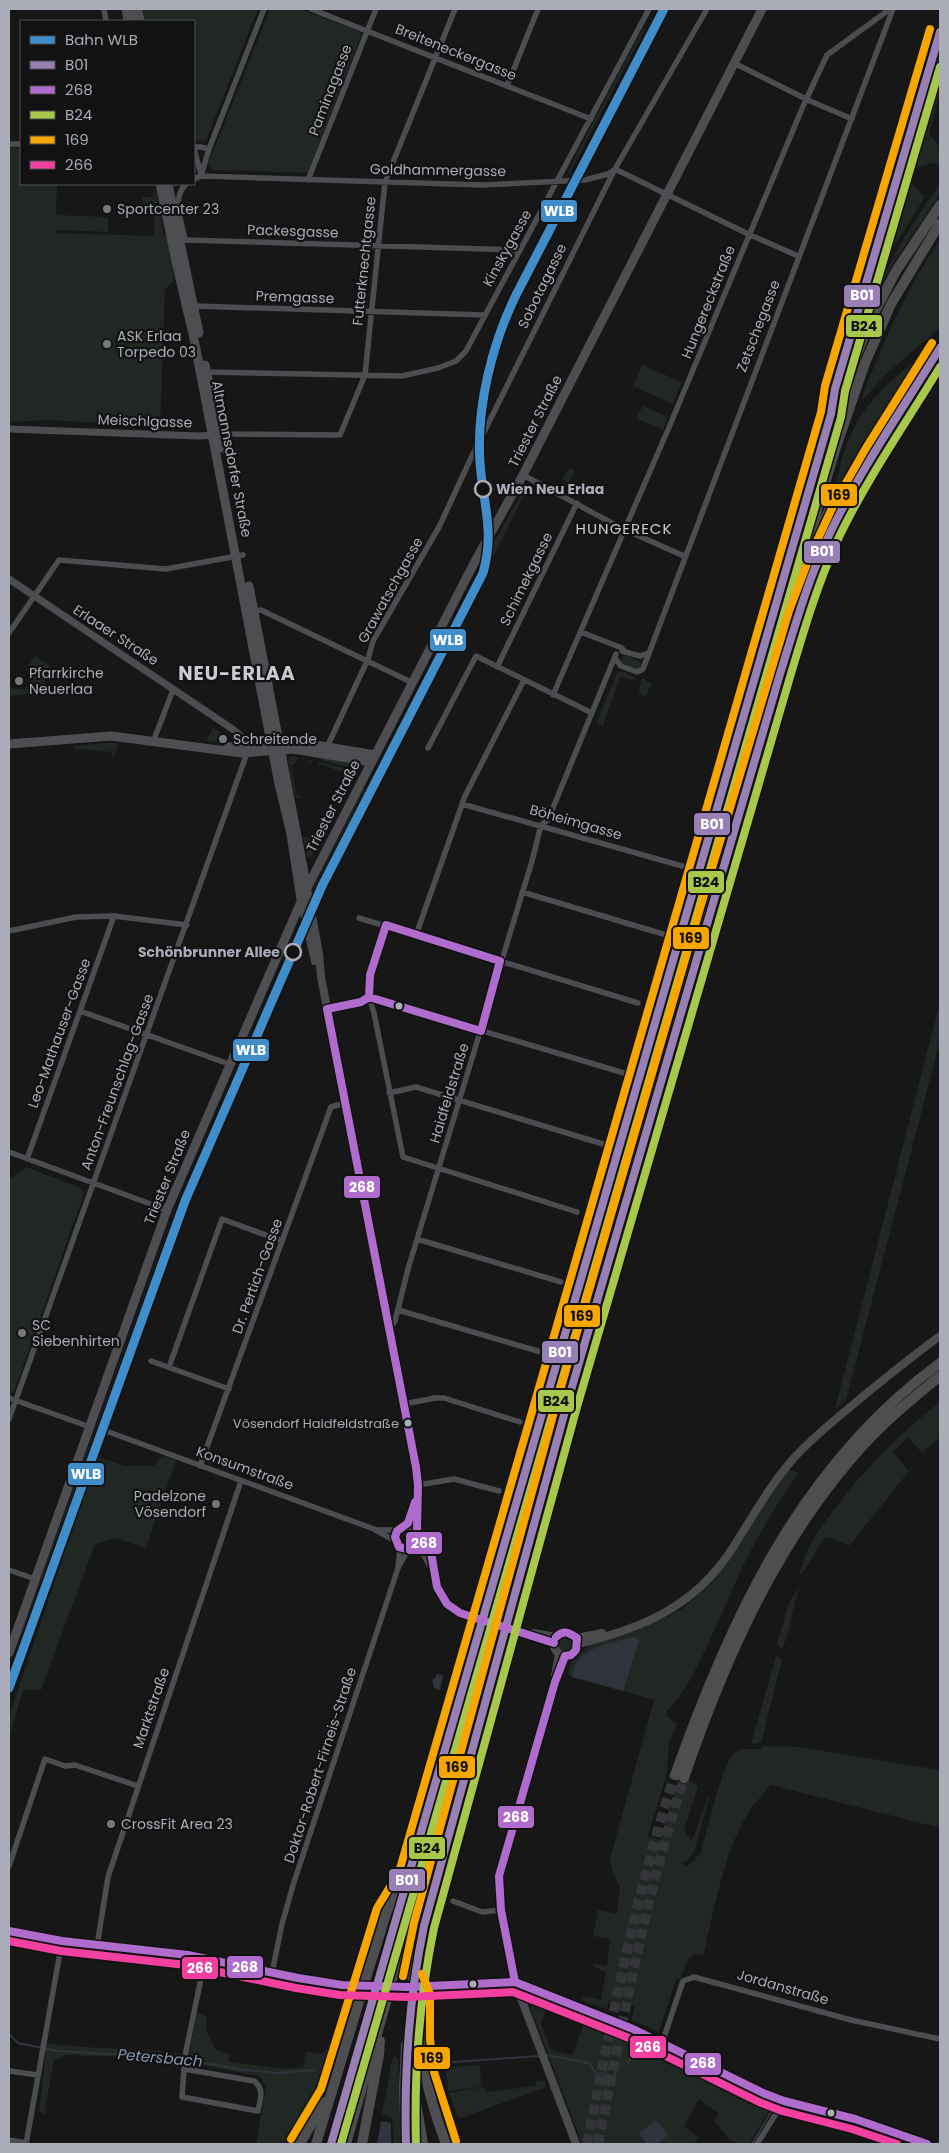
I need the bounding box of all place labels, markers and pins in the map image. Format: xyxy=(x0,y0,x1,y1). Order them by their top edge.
place label: Sportcenter 23 xyxy=(117,199,219,219)
marker: Sportcenter 23 xyxy=(101,203,113,215)
place label: ASK Erlaa Torpedo 03 xyxy=(117,326,196,362)
marker: ASK Erlaa Torpedo 03 xyxy=(101,338,113,350)
place label: Wien Neu Erlaa xyxy=(496,479,604,499)
marker: Wien Neu Erlaa xyxy=(474,480,492,498)
place label: Pfarrkirche Neuerlaa xyxy=(29,663,104,699)
marker: Pfarrkirche Neuerlaa xyxy=(13,675,25,687)
place label: Schreitende xyxy=(233,729,317,749)
marker: Schreitende xyxy=(217,733,229,745)
place label: Schönbrunner Allee xyxy=(138,942,280,962)
marker: Schönbrunner Allee xyxy=(284,943,302,961)
unlabelled marker xyxy=(394,1001,404,1011)
place label: SC Siebenhirten xyxy=(32,1315,120,1351)
marker: SC Siebenhirten xyxy=(16,1327,28,1339)
place label: Vösendorf Haidfeldstraße xyxy=(233,1414,399,1433)
marker: Vösendorf Haidfeldstraße xyxy=(403,1418,413,1428)
place label: Padelzone Vösendorf xyxy=(134,1486,206,1522)
marker: Padelzone Vösendorf xyxy=(210,1498,222,1510)
place label: CrossFit Area 23 xyxy=(121,1814,233,1834)
marker: CrossFit Area 23 xyxy=(105,1818,117,1830)
unlabelled marker xyxy=(468,1979,478,1989)
unlabelled marker xyxy=(826,2108,836,2118)

